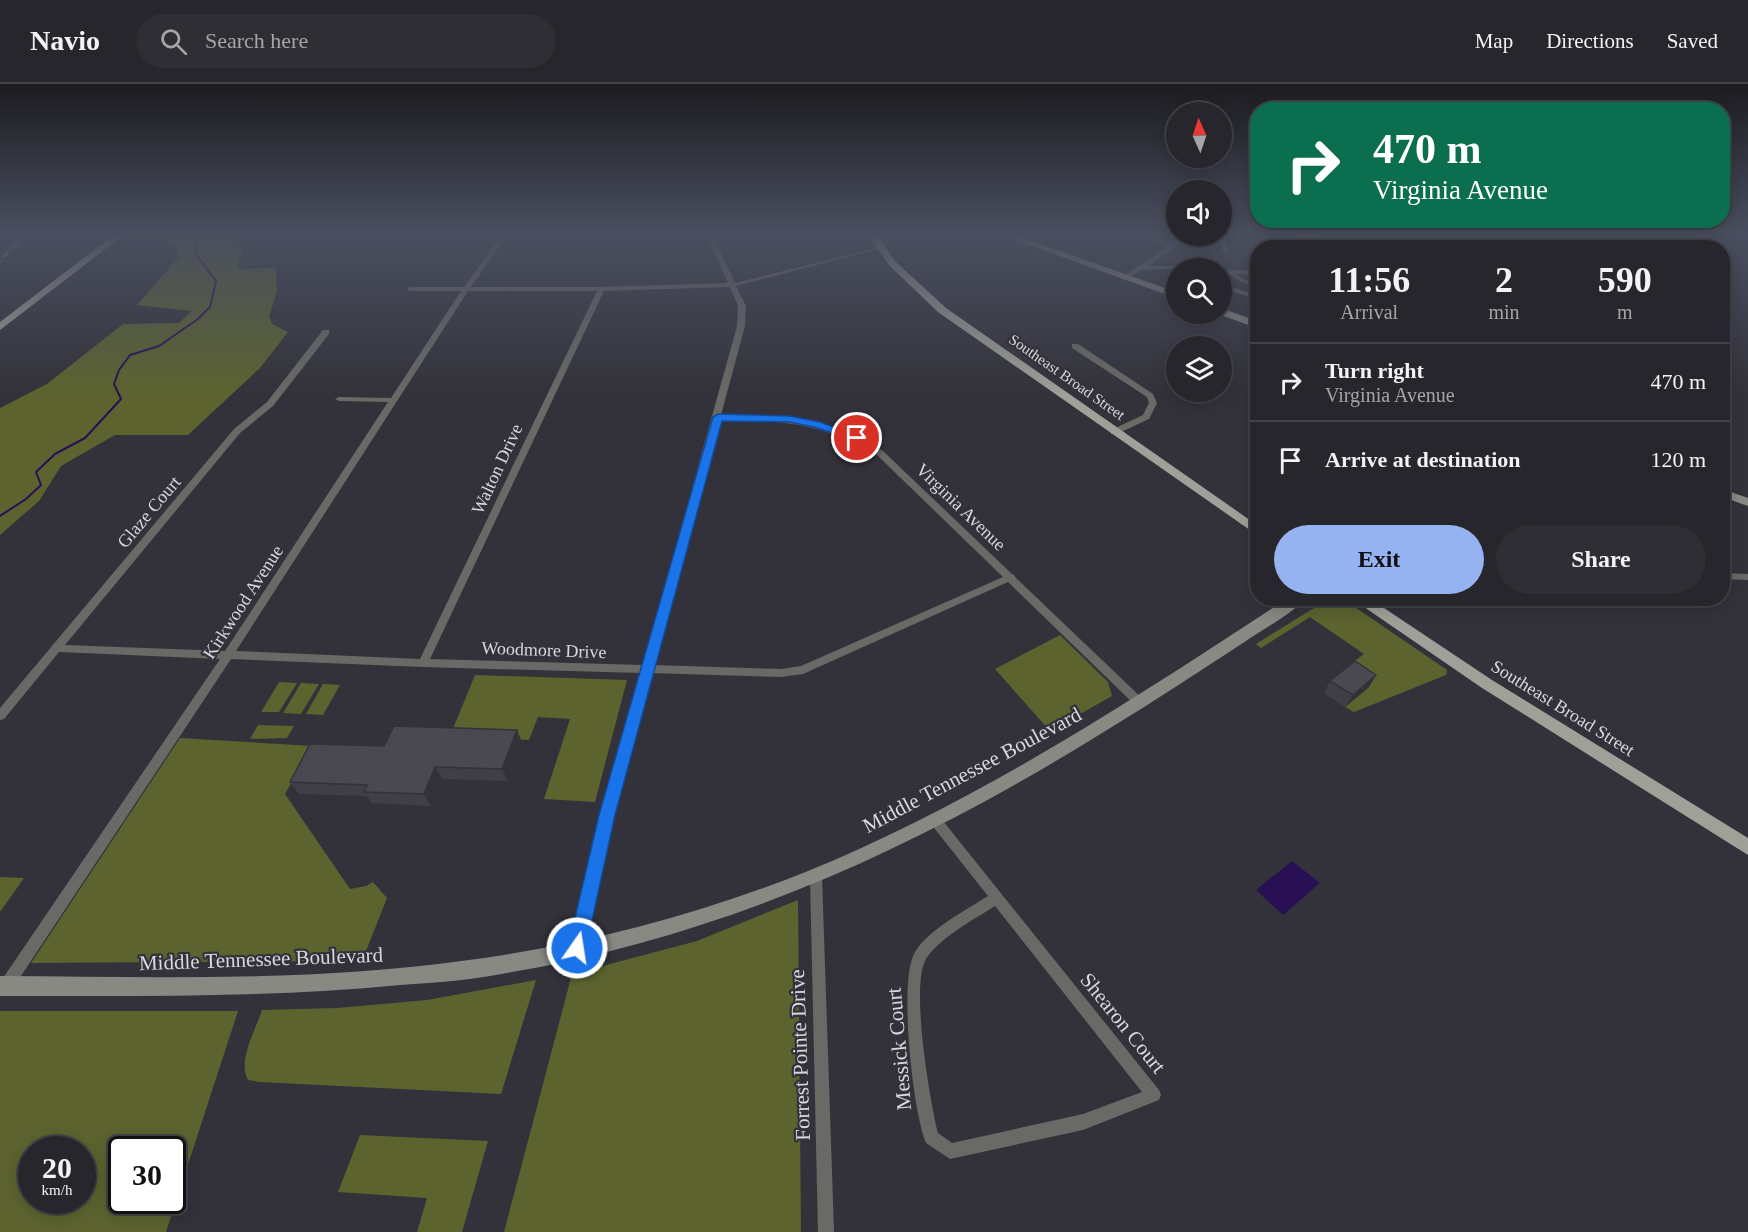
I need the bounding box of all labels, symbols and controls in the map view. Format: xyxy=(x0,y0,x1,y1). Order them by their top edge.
search box xyxy=(136,14,556,68)
text: Navio xyxy=(30,25,100,56)
icon: search xyxy=(157,25,190,58)
text: Search here xyxy=(205,28,308,53)
text: Map xyxy=(1475,29,1513,53)
text: Directions xyxy=(1546,29,1634,53)
text: Saved xyxy=(1667,29,1718,53)
north arrow xyxy=(1166,102,1232,168)
map controls xyxy=(1166,102,1232,402)
icon: right xyxy=(1274,126,1352,204)
text: 470 m xyxy=(1373,126,1482,172)
text: Virginia Avenue xyxy=(1373,175,1548,205)
button: sound xyxy=(1166,180,1232,246)
button: search xyxy=(1166,258,1232,324)
text: 11:56 xyxy=(1328,260,1410,300)
text: 2 xyxy=(1495,260,1513,300)
text: 590 xyxy=(1598,260,1652,300)
text: Arrival xyxy=(1340,301,1398,323)
text: min xyxy=(1488,301,1520,323)
text: m xyxy=(1617,301,1633,323)
street label: Southeast Broad Street xyxy=(1006,331,1129,423)
button: layers xyxy=(1166,336,1232,402)
text: Turn right xyxy=(1325,358,1424,383)
icon: right xyxy=(1274,366,1307,399)
text: 470 m xyxy=(1650,369,1706,394)
text: Virginia Avenue xyxy=(1325,384,1455,406)
pin xyxy=(831,412,882,463)
street label: Walton Drive xyxy=(467,421,527,517)
icon: arrive xyxy=(840,421,873,454)
icon: arrive xyxy=(1274,444,1307,477)
text: Arrive at destination xyxy=(1325,447,1521,472)
text: 120 m xyxy=(1650,447,1706,472)
street label: Virginia Avenue xyxy=(912,459,1010,555)
street label: Glaze Court xyxy=(113,472,185,552)
button: Exit xyxy=(1274,525,1484,594)
button: Share xyxy=(1496,525,1706,594)
street label: Kirkwood Avenue xyxy=(199,542,287,662)
street label: Woodmore Drive xyxy=(481,638,607,662)
street label: Southeast Broad Street xyxy=(1488,656,1638,760)
street label: Middle Tennessee Boulevard xyxy=(859,702,1086,838)
position arrow xyxy=(545,916,609,980)
street label: Middle Tennessee Boulevard xyxy=(139,943,384,975)
street label: Shearon Court xyxy=(1075,968,1171,1078)
street label: Forrest Pointe Drive xyxy=(785,969,815,1141)
street label: Messick Court xyxy=(882,986,916,1111)
speed limit sign: 30 xyxy=(108,1136,186,1214)
text: 20 xyxy=(42,1151,72,1184)
text: km/h xyxy=(42,1182,72,1198)

